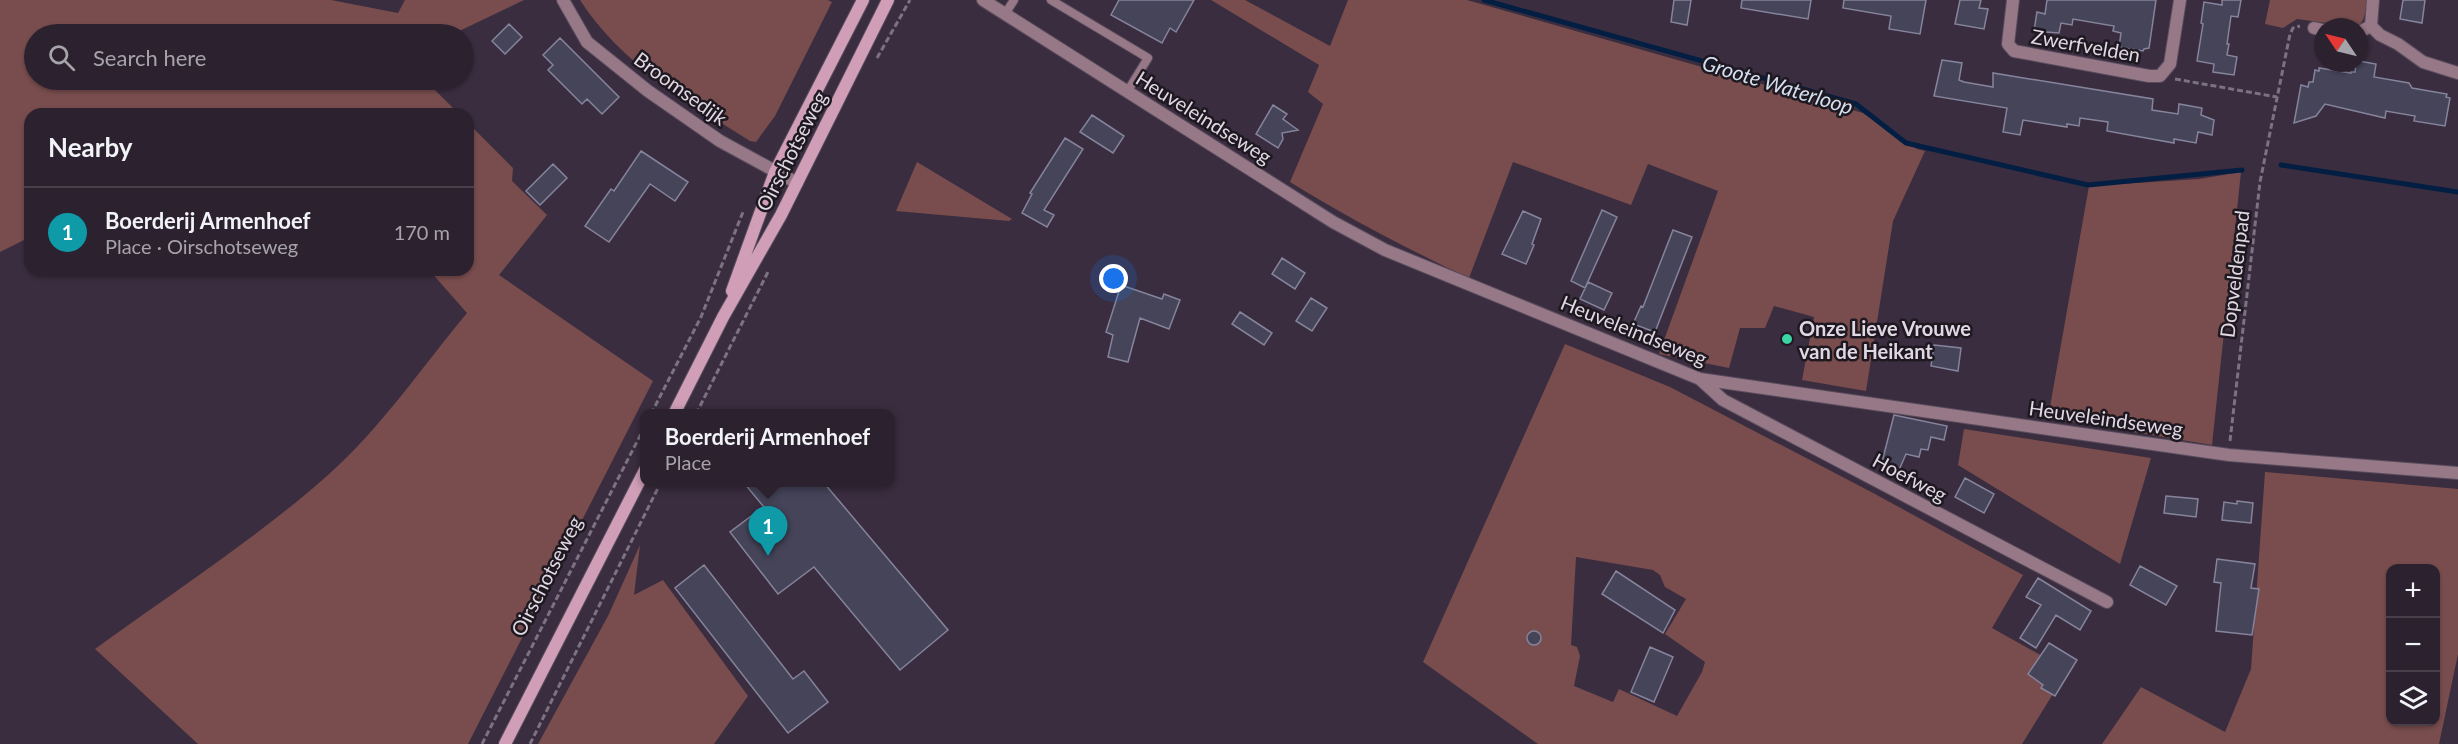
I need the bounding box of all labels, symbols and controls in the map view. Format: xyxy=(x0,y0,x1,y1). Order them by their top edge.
north arrow xyxy=(2314,18,2368,72)
search box xyxy=(24,24,474,90)
street label: Zwerfvelden xyxy=(2030,24,2142,66)
icon: search xyxy=(45,41,78,74)
text: Search here xyxy=(93,44,206,71)
street label: Broomsedijk xyxy=(630,46,733,130)
water label: Groote Waterloop xyxy=(1700,49,1856,119)
street label: Heuveleindseweg xyxy=(1132,66,1276,168)
street label: Oirschotseweg xyxy=(751,87,831,215)
text: Nearby xyxy=(48,131,133,163)
text: Boerderij Armenhoef xyxy=(105,207,310,234)
street label: Dopveldenpad xyxy=(2214,209,2254,339)
text: 1 xyxy=(62,220,73,244)
text: 170 m xyxy=(394,220,450,244)
text: Place · Oirschotseweg xyxy=(105,234,298,258)
your location xyxy=(1099,264,1128,293)
street label: Heuveleindseweg xyxy=(1557,290,1711,370)
place label: Onze Lieve Vrouwe van de Heikant xyxy=(1799,316,1971,363)
marker: Onze Lieve Vrouwe van de Heikant xyxy=(1780,332,1794,346)
street label: Heuveleindseweg xyxy=(2027,395,2185,441)
popup xyxy=(640,409,895,487)
text: Boerderij Armenhoef xyxy=(665,423,870,450)
street label: Hoefweg xyxy=(1869,448,1951,506)
text: Place xyxy=(665,450,711,474)
pin: 1 xyxy=(748,506,788,556)
street label: Oirschotseweg xyxy=(506,512,586,640)
map controls xyxy=(2386,564,2440,726)
button: + xyxy=(2386,564,2440,618)
button: − xyxy=(2386,618,2440,672)
button: layers xyxy=(2386,672,2440,726)

